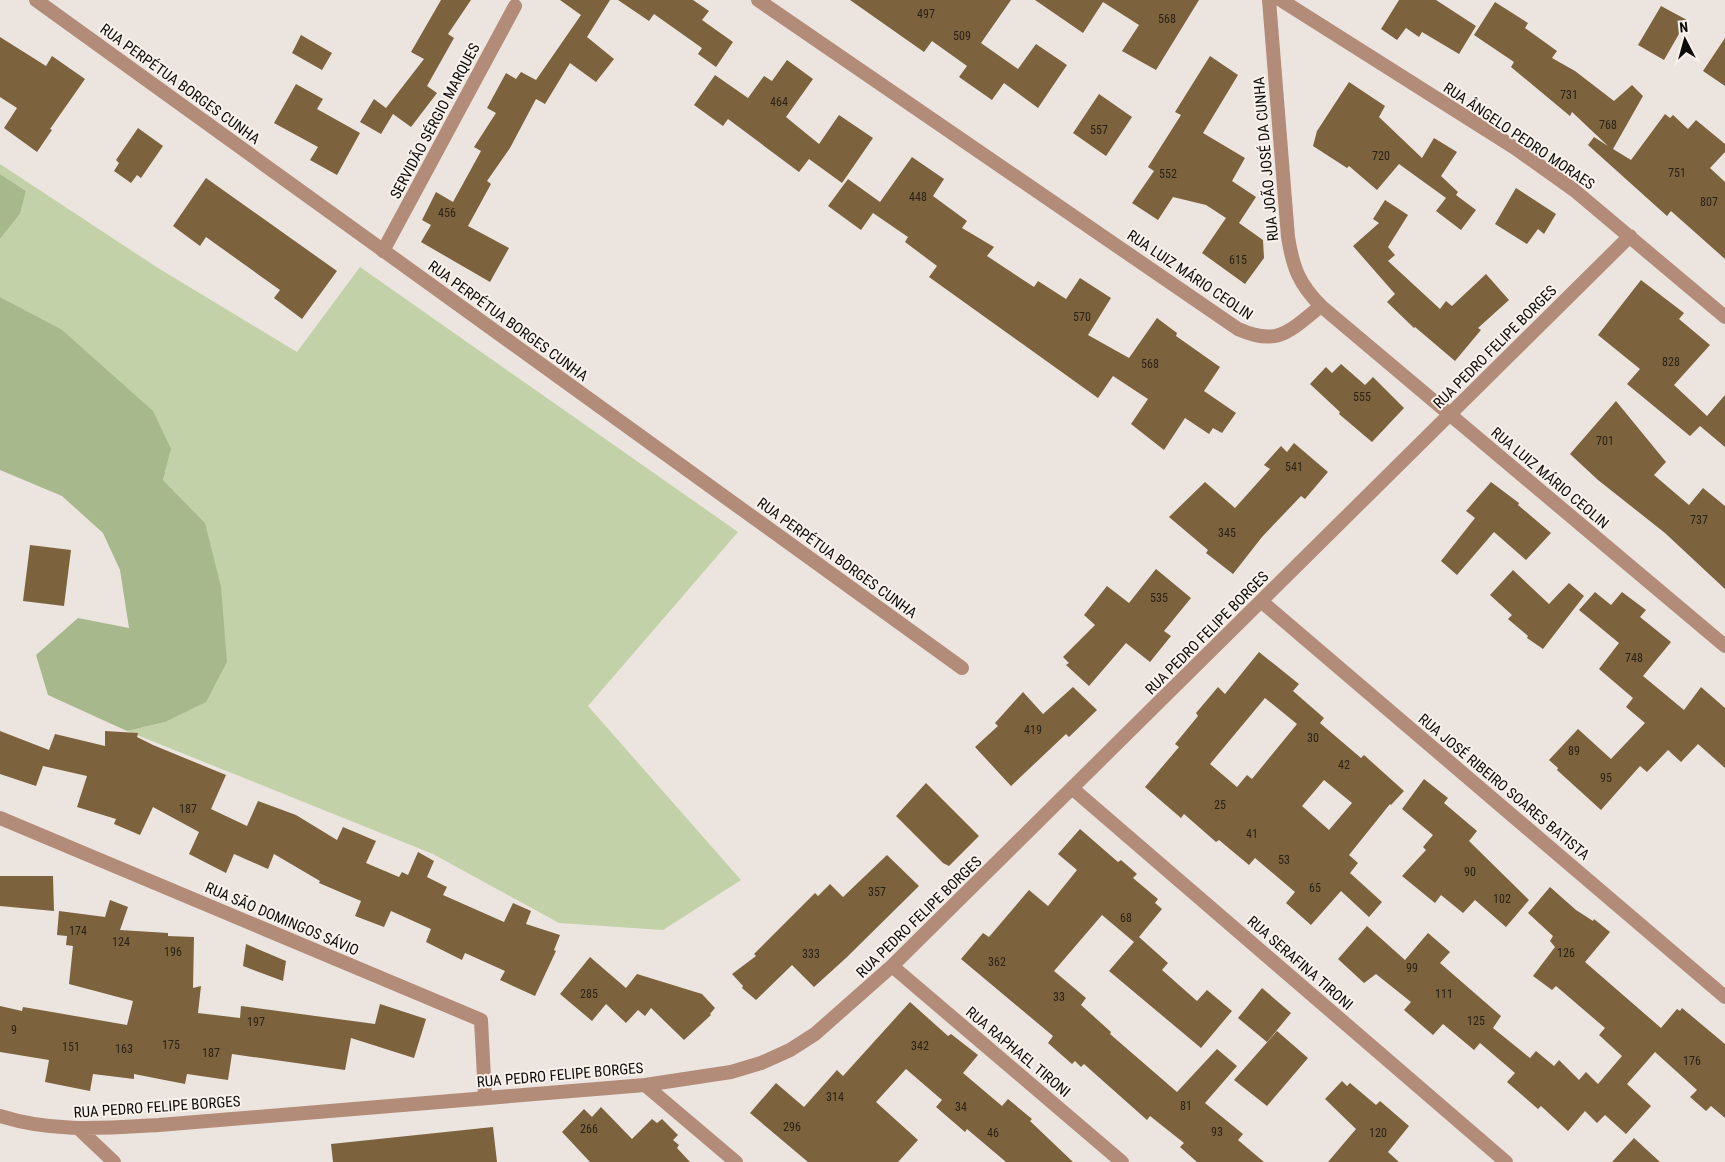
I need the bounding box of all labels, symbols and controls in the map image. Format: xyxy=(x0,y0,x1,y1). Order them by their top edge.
house number: 497 xyxy=(917,7,935,21)
house number: 568 xyxy=(1158,12,1176,26)
north arrow xyxy=(1660,15,1710,65)
text: N xyxy=(1679,19,1689,35)
street label: RUA PERPÉTUA BORGES CUNHA xyxy=(97,20,264,148)
house number: 509 xyxy=(953,29,971,43)
street label: SERVIDÃO SÉRGIO MARQUES xyxy=(386,40,484,202)
street label: RUA JOÃO JOSÉ DA CUNHA xyxy=(1250,76,1282,242)
street label: RUA ÂNGELO PEDRO MORAES xyxy=(1440,79,1598,194)
house number: 731 xyxy=(1560,88,1578,102)
house number: 464 xyxy=(770,95,788,109)
house number: 768 xyxy=(1599,118,1617,132)
house number: 557 xyxy=(1090,123,1108,137)
house number: 720 xyxy=(1372,149,1390,163)
house number: 751 xyxy=(1668,166,1686,180)
house number: 552 xyxy=(1159,167,1177,181)
house number: 448 xyxy=(909,190,927,204)
house number: 807 xyxy=(1700,195,1718,209)
house number: 456 xyxy=(438,206,456,220)
street label: RUA LUIZ MÁRIO CEOLIN xyxy=(1124,226,1256,324)
house number: 615 xyxy=(1229,253,1247,267)
street label: RUA PERPÉTUA BORGES CUNHA xyxy=(425,257,592,385)
street label: RUA PEDRO FELIPE BORGES xyxy=(1430,281,1561,412)
house number: 570 xyxy=(1073,310,1091,324)
house number: 828 xyxy=(1662,355,1680,369)
house number: 568 xyxy=(1141,357,1159,371)
house number: 555 xyxy=(1353,390,1371,404)
street label: RUA LUIZ MÁRIO CEOLIN xyxy=(1488,424,1612,532)
house number: 701 xyxy=(1596,434,1614,448)
house number: 541 xyxy=(1285,460,1303,474)
street label: RUA PERPÉTUA BORGES CUNHA xyxy=(754,494,921,622)
house number: 737 xyxy=(1690,513,1708,527)
house number: 345 xyxy=(1218,526,1236,540)
street label: RUA PEDRO FELIPE BORGES xyxy=(1142,567,1273,698)
house number: 535 xyxy=(1150,591,1168,605)
house number: 748 xyxy=(1625,651,1643,665)
street label: RUA JOSÉ RIBEIRO SOARES BATISTA xyxy=(1415,710,1593,864)
house number: 419 xyxy=(1024,723,1042,737)
house number: 30 xyxy=(1307,731,1319,745)
house number: 89 xyxy=(1568,744,1580,758)
house number: 42 xyxy=(1338,758,1350,772)
house number: 95 xyxy=(1600,771,1612,785)
house number: 25 xyxy=(1214,798,1226,812)
house number: 187 xyxy=(179,802,197,816)
house number: 41 xyxy=(1246,827,1258,841)
street label: RUA PEDRO FELIPE BORGES xyxy=(853,852,986,982)
house number: 53 xyxy=(1278,853,1290,867)
house number: 90 xyxy=(1464,865,1476,879)
street label: RUA SÃO DOMINGOS SÁVIO xyxy=(202,878,362,960)
house number: 65 xyxy=(1309,881,1321,895)
house number: 357 xyxy=(868,885,886,899)
house number: 102 xyxy=(1493,892,1511,906)
house number: 68 xyxy=(1120,911,1132,925)
street label: RUA SERAFINA TIRONI xyxy=(1244,912,1356,1014)
house number: 174 xyxy=(69,924,87,938)
house number: 124 xyxy=(112,935,130,949)
house number: 196 xyxy=(164,945,182,959)
house number: 126 xyxy=(1557,946,1575,960)
house number: 333 xyxy=(802,947,820,961)
house number: 362 xyxy=(988,955,1006,969)
house number: 99 xyxy=(1406,961,1418,975)
house number: 285 xyxy=(580,987,598,1001)
house number: 111 xyxy=(1435,987,1453,1001)
house number: 33 xyxy=(1053,990,1065,1004)
street label: RUA RAPHAEL TIRONI xyxy=(962,1003,1074,1101)
house number: 125 xyxy=(1467,1014,1485,1028)
house number: 197 xyxy=(247,1015,265,1029)
house number: 9 xyxy=(11,1023,17,1037)
house number: 175 xyxy=(162,1038,180,1052)
house number: 342 xyxy=(911,1039,929,1053)
house number: 151 xyxy=(62,1040,80,1054)
house number: 163 xyxy=(115,1042,133,1056)
house number: 187 xyxy=(202,1046,220,1060)
house number: 176 xyxy=(1683,1054,1701,1068)
street label: RUA PEDRO FELIPE BORGES xyxy=(476,1059,644,1091)
house number: 314 xyxy=(826,1090,844,1104)
street label: RUA PEDRO FELIPE BORGES xyxy=(73,1092,241,1122)
house number: 81 xyxy=(1180,1099,1192,1113)
house number: 34 xyxy=(955,1100,967,1114)
house number: 296 xyxy=(783,1120,801,1134)
house number: 266 xyxy=(580,1122,598,1136)
house number: 93 xyxy=(1211,1125,1223,1139)
house number: 46 xyxy=(987,1126,999,1140)
house number: 120 xyxy=(1369,1126,1387,1140)

